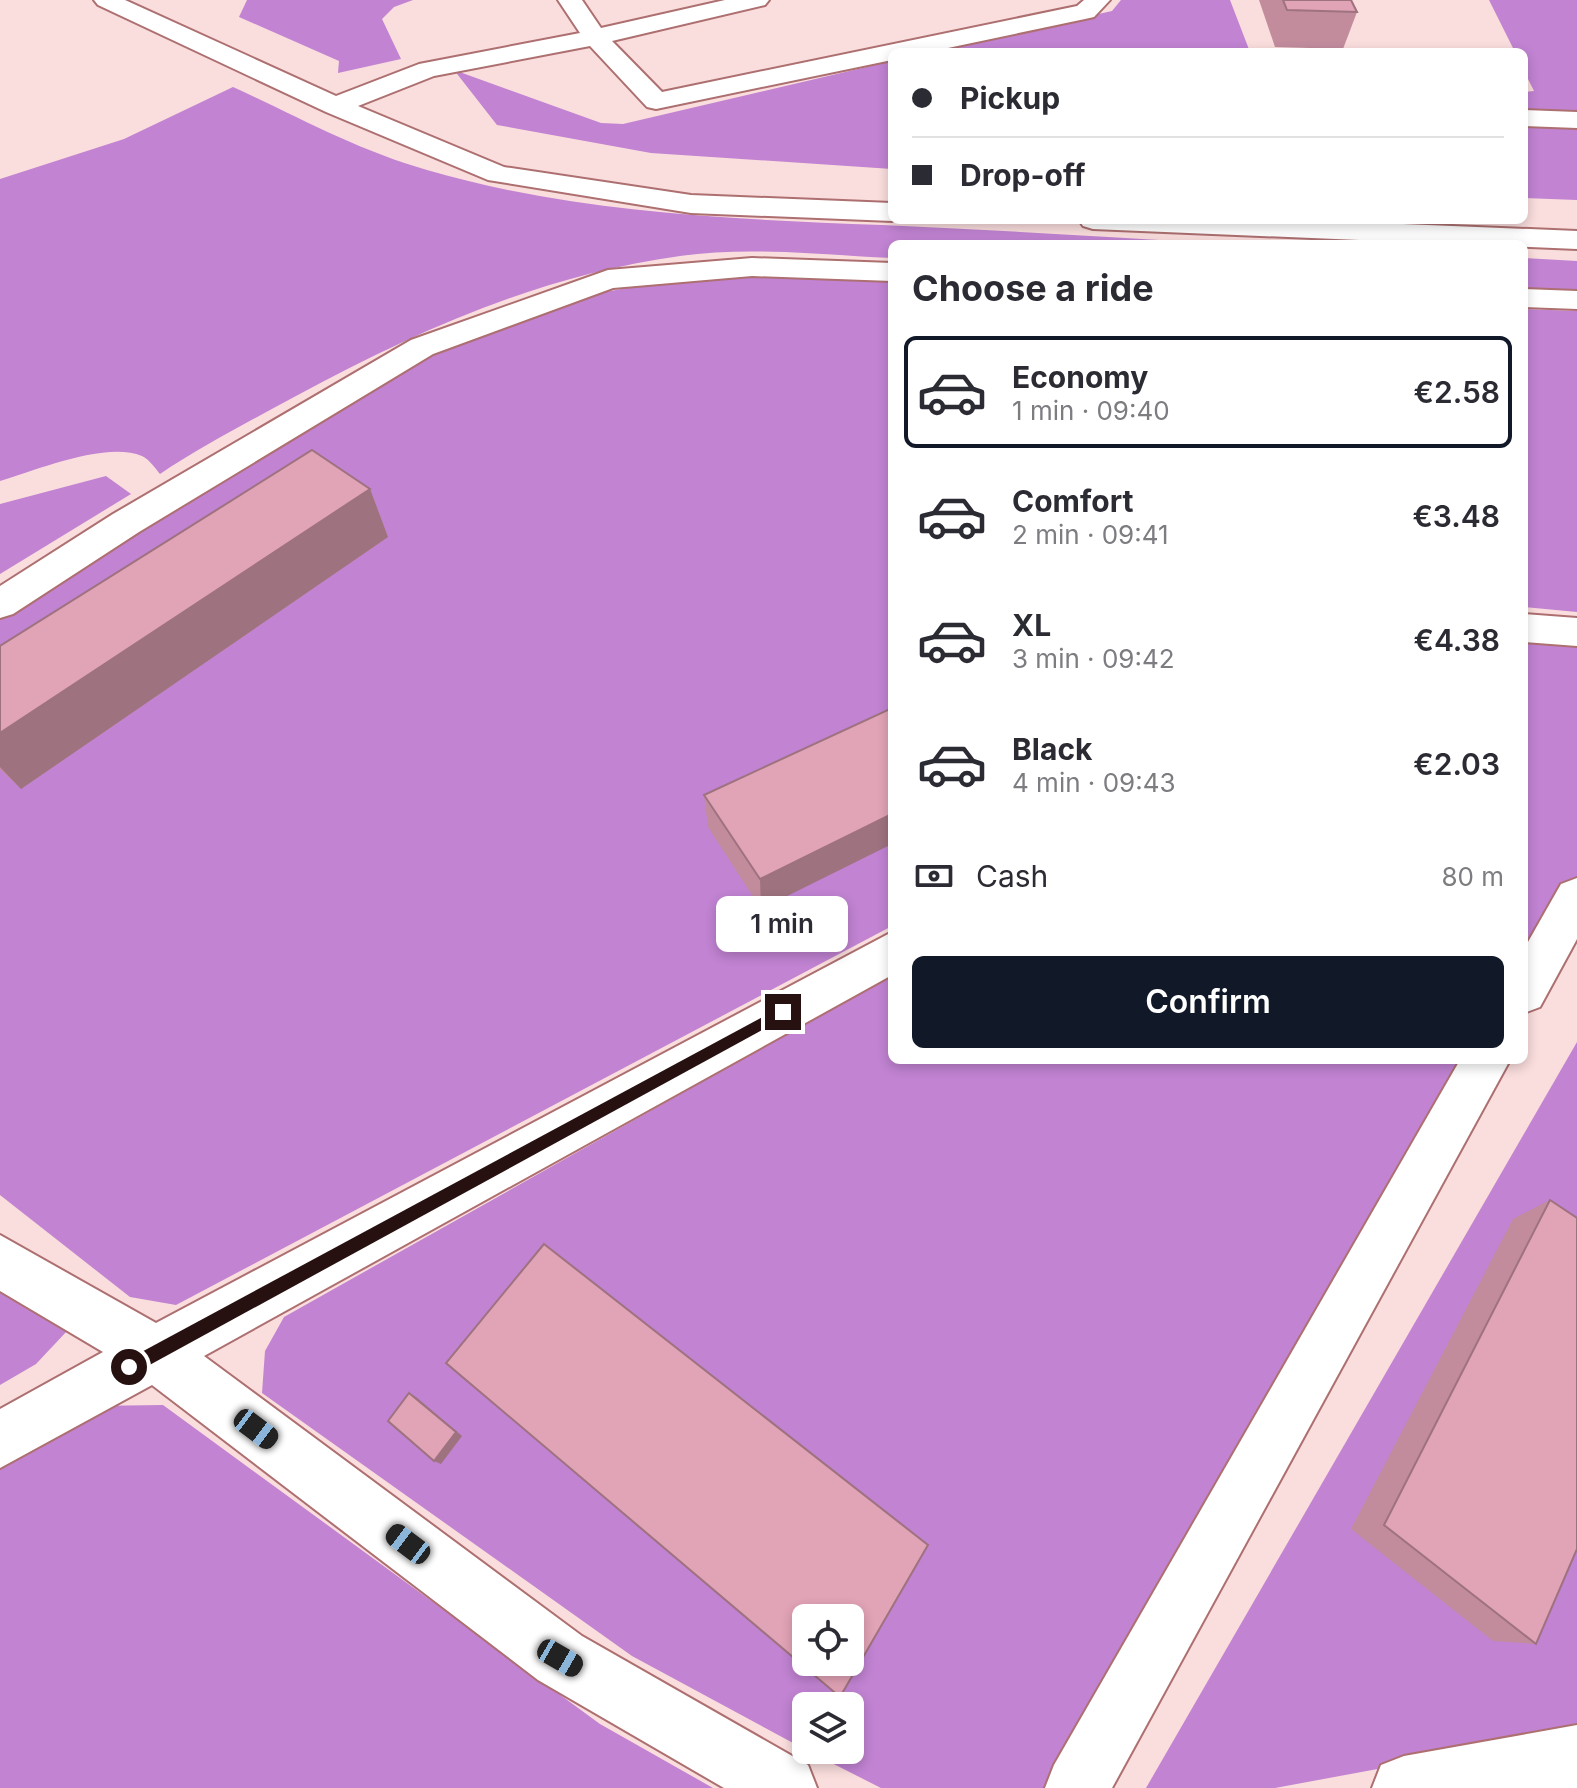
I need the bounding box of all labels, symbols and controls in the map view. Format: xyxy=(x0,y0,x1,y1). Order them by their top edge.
text: Pickup xyxy=(960,80,1060,116)
text: Drop-off xyxy=(960,157,1086,193)
text: Choose a ride xyxy=(912,266,1154,310)
icon: car xyxy=(916,356,988,428)
text: Economy xyxy=(1012,359,1148,395)
text: €2.58 xyxy=(1414,374,1500,410)
text: 1 min · 09:40 xyxy=(1012,395,1170,426)
icon: car xyxy=(916,480,988,552)
text: Comfort xyxy=(1012,483,1133,519)
text: €3.48 xyxy=(1412,498,1500,534)
text: 2 min · 09:41 xyxy=(1012,519,1169,550)
icon: car xyxy=(916,604,988,676)
text: XL xyxy=(1012,607,1051,643)
text: €4.38 xyxy=(1414,622,1500,658)
text: 3 min · 09:42 xyxy=(1012,643,1175,674)
icon: car xyxy=(916,728,988,800)
text: Black xyxy=(1012,731,1092,767)
text: €2.03 xyxy=(1413,746,1500,782)
text: 4 min · 09:43 xyxy=(1012,767,1176,798)
icon: cash xyxy=(912,854,956,898)
text: Cash xyxy=(976,858,1048,894)
text: 80 m xyxy=(1441,861,1504,892)
callout: 1 min xyxy=(717,896,849,952)
text: 1 min xyxy=(750,908,814,939)
button: Confirm xyxy=(912,956,1504,1048)
route end xyxy=(765,994,801,1030)
route start xyxy=(111,1349,147,1385)
car xyxy=(230,1405,282,1453)
car xyxy=(382,1520,434,1568)
map controls xyxy=(792,1604,864,1764)
button: locate xyxy=(792,1604,864,1676)
car xyxy=(533,1636,587,1680)
button: layers xyxy=(792,1692,864,1764)

